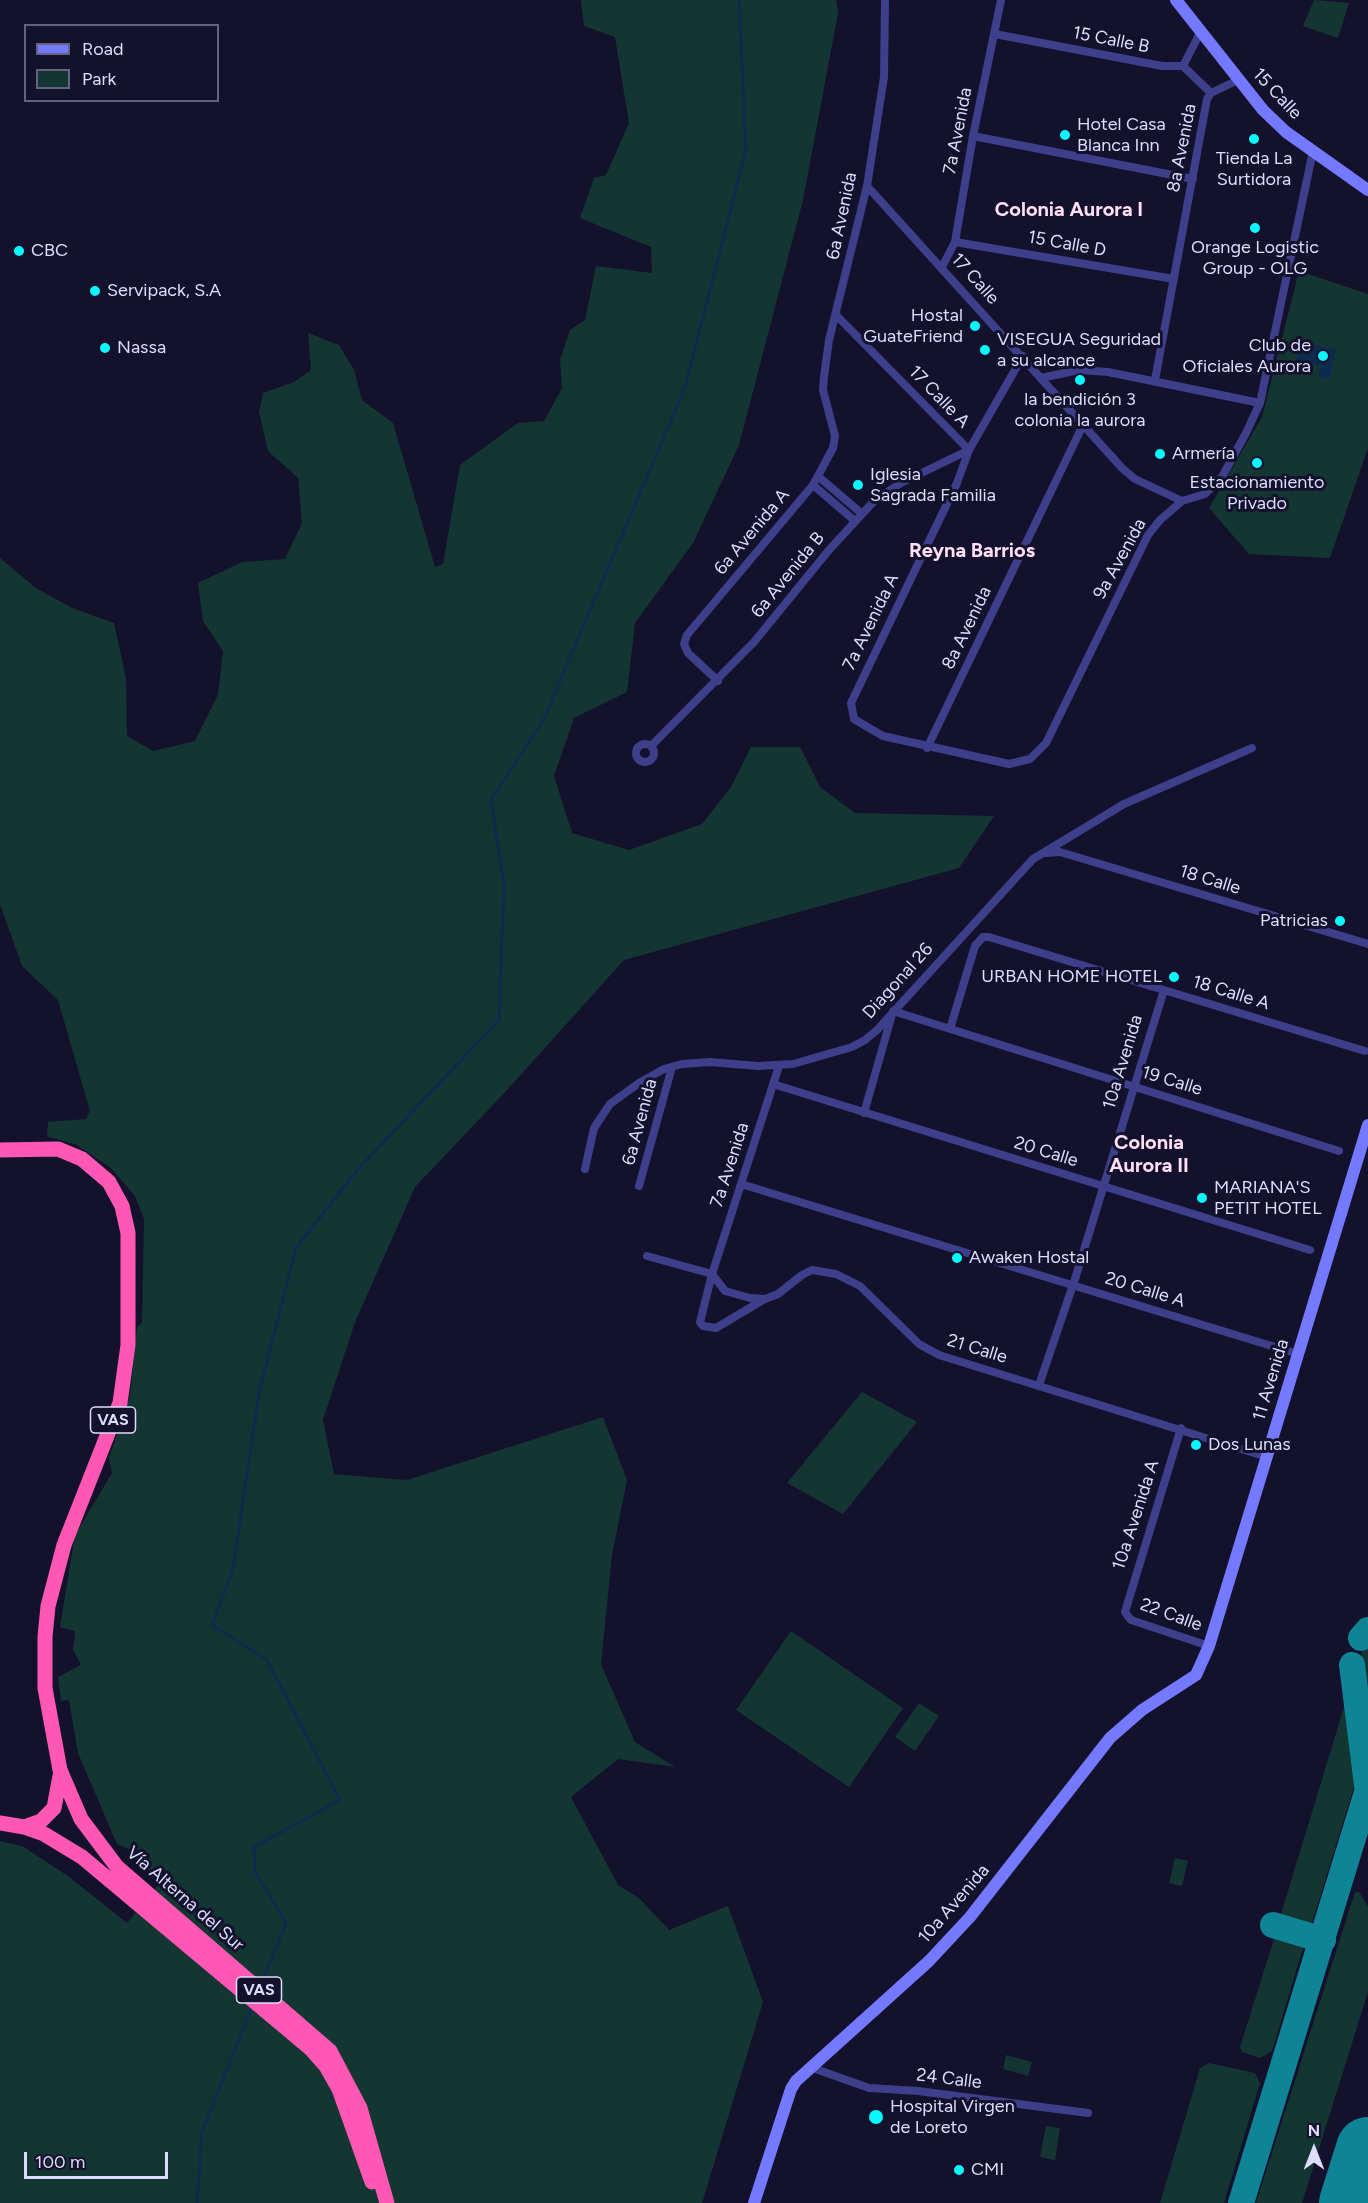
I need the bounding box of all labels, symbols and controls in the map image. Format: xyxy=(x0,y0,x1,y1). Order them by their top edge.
street label: 15 Calle B xyxy=(1071,22,1151,58)
legend xyxy=(24,24,219,102)
text: Road xyxy=(82,38,123,60)
street label: 15 Calle xyxy=(1248,64,1306,124)
text: Park xyxy=(82,68,116,90)
street label: 7a Avenida xyxy=(939,86,977,176)
street label: 8a Avenida xyxy=(1163,102,1201,194)
place label: Hotel Casa Blanca Inn xyxy=(1077,114,1166,156)
marker: Hotel Casa Blanca Inn xyxy=(1058,128,1072,142)
marker: Tienda La Surtidora xyxy=(1247,132,1261,146)
place label: Tienda La Surtidora xyxy=(1216,148,1292,190)
street label: 6a Avenida xyxy=(822,170,862,262)
district label: Colonia Aurora I xyxy=(995,198,1143,222)
marker: Orange Logistic Group - OLG xyxy=(1248,221,1262,235)
street label: 15 Calle D xyxy=(1026,227,1108,261)
place label: Orange Logistic Group - OLG xyxy=(1191,237,1319,280)
place label: CBC xyxy=(31,240,68,262)
marker: CBC xyxy=(12,244,26,258)
street label: 17 Calle xyxy=(946,249,1004,309)
place label: Servipack, S.A xyxy=(107,280,221,302)
marker: Servipack, S.A xyxy=(88,284,102,298)
place label: Hostal GuateFriend xyxy=(863,305,963,348)
marker: Hostal GuateFriend xyxy=(968,319,982,333)
place label: VISEGUA Seguridad a su alcance xyxy=(997,329,1161,372)
place label: Club de Oficiales Aurora xyxy=(1182,335,1311,378)
place label: Nassa xyxy=(117,337,166,359)
marker: Nassa xyxy=(98,341,112,355)
marker: VISEGUA Seguridad a su alcance xyxy=(978,343,992,357)
marker: Club de Oficiales Aurora xyxy=(1316,349,1330,363)
street label: 17 Calle A xyxy=(904,361,974,433)
marker: la bendición 3 colonia la aurora xyxy=(1073,373,1087,387)
place label: la bendición 3 colonia la aurora xyxy=(1014,389,1146,432)
place label: Armería xyxy=(1172,443,1235,465)
marker: Armería xyxy=(1153,447,1167,461)
marker: Estacionamiento Privado xyxy=(1250,456,1264,470)
place label: Iglesia Sagrada Familia xyxy=(870,464,996,506)
place label: Estacionamiento Privado xyxy=(1189,472,1325,514)
marker: Iglesia Sagrada Familia xyxy=(851,478,865,492)
street label: 6a Avenida A xyxy=(710,485,794,579)
street label: 9a Avenida xyxy=(1089,515,1151,603)
street label: 6a Avenida B xyxy=(747,528,829,622)
district label: Reyna Barrios xyxy=(909,539,1035,563)
street label: 7a Avenida A xyxy=(838,570,904,674)
street label: 8a Avenida xyxy=(938,583,996,673)
street label: 18 Calle xyxy=(1177,860,1243,900)
place label: Patricias xyxy=(1260,910,1328,932)
marker: Patricias xyxy=(1333,914,1347,928)
street label: Diagonal 26 xyxy=(858,939,938,1023)
place label: URBAN HOME HOTEL xyxy=(981,966,1162,988)
marker: URBAN HOME HOTEL xyxy=(1167,970,1181,984)
street label: 18 Calle A xyxy=(1190,971,1272,1015)
street label: 10a Avenida xyxy=(1098,1012,1148,1112)
street label: 19 Calle xyxy=(1139,1062,1205,1100)
street label: 6a Avenida xyxy=(618,1076,662,1168)
street label: 7a Avenida xyxy=(706,1120,754,1210)
district label: Colonia Aurora II xyxy=(1109,1131,1189,1178)
street label: 20 Calle xyxy=(1011,1132,1081,1172)
place label: MARIANA'S PETIT HOTEL xyxy=(1214,1177,1322,1220)
marker: MARIANA'S PETIT HOTEL xyxy=(1195,1191,1209,1205)
place label: Awaken Hostal xyxy=(969,1247,1089,1269)
marker: Awaken Hostal xyxy=(950,1251,964,1265)
street label: 20 Calle A xyxy=(1102,1268,1188,1312)
street label: 21 Calle xyxy=(944,1330,1010,1368)
street label: 11 Avenida xyxy=(1248,1337,1294,1423)
road number: VAS xyxy=(90,1407,136,1433)
place label: Dos Lunas xyxy=(1208,1434,1291,1456)
marker: Dos Lunas xyxy=(1189,1438,1203,1452)
street label: 10a Avenida A xyxy=(1108,1457,1164,1573)
street label: 22 Calle xyxy=(1137,1594,1205,1636)
street label: Vía Alterna del Sur xyxy=(122,1842,248,1956)
street label: 10a Avenida xyxy=(914,1860,994,1948)
road number: VAS xyxy=(236,1977,282,2003)
street label: 24 Calle xyxy=(915,2064,983,2094)
place label: Hospital Virgen de Loreto xyxy=(890,2096,1015,2138)
marker: Hospital Virgen de Loreto xyxy=(867,2108,885,2126)
north arrow xyxy=(1284,2119,1344,2179)
text: N xyxy=(1308,2121,1320,2140)
scale bar xyxy=(27,2140,171,2178)
text: 100 m xyxy=(35,2151,85,2173)
place label: CMI xyxy=(971,2159,1004,2181)
marker: CMI xyxy=(952,2163,966,2177)

